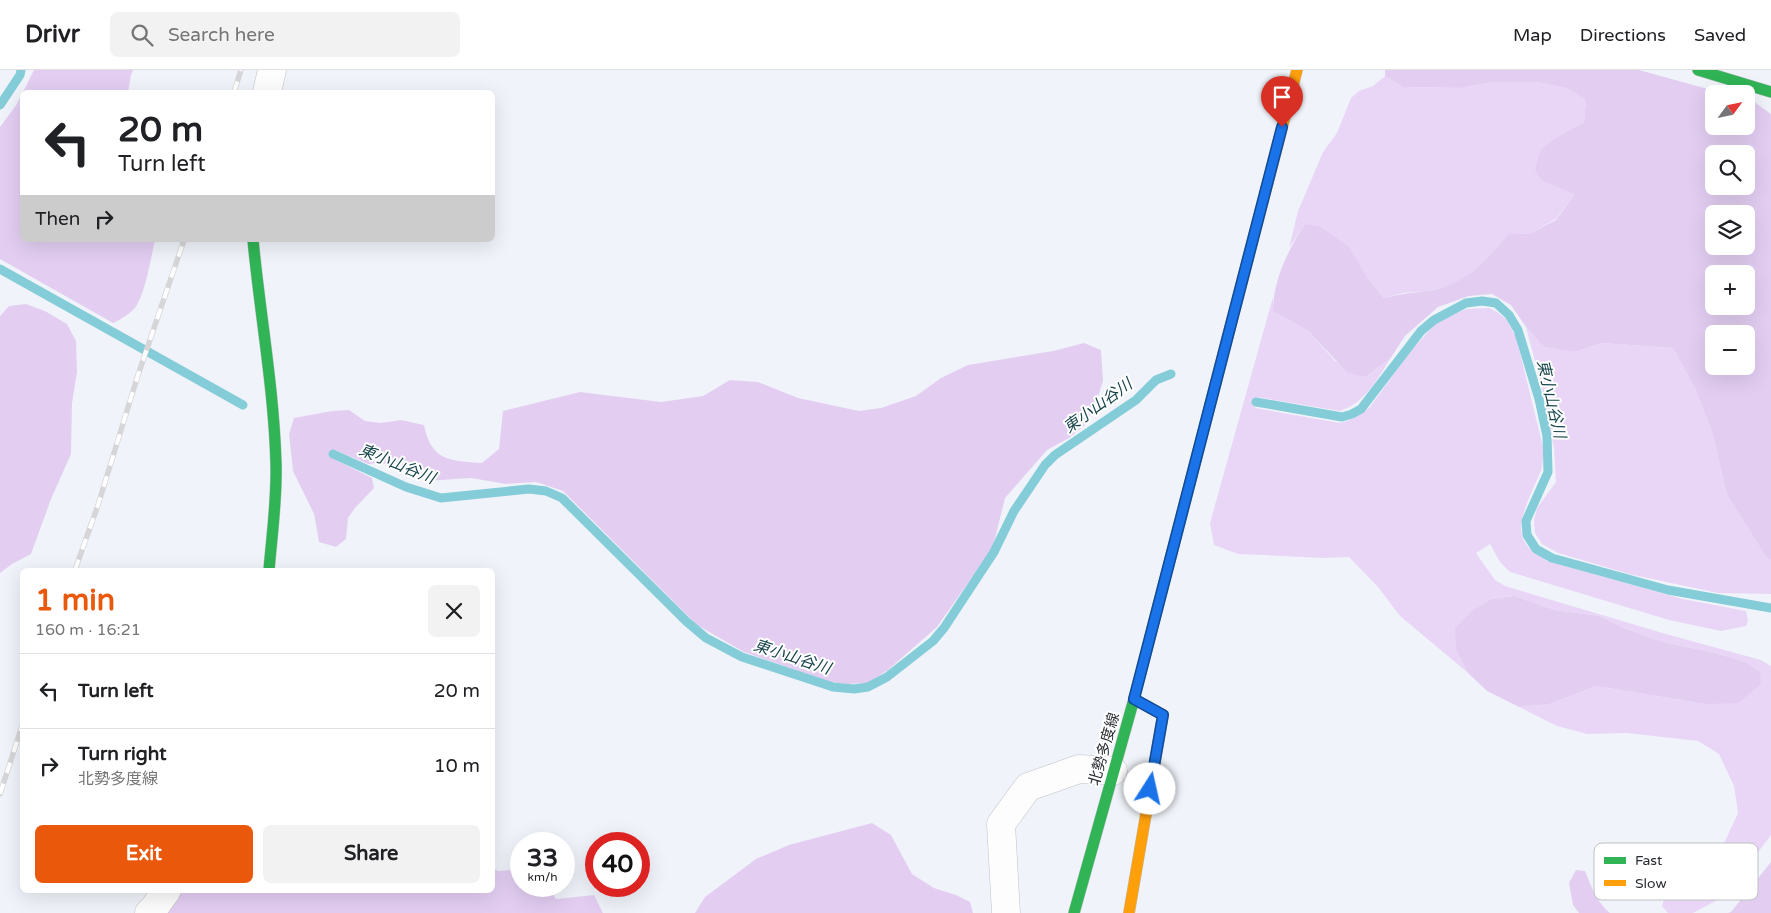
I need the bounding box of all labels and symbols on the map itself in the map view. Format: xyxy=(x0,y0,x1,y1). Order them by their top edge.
pin xyxy=(1261,76,1303,127)
north arrow xyxy=(1705,85,1755,135)
water label: 東小山谷川 xyxy=(1532,358,1570,442)
water label: 東小山谷川 xyxy=(1060,373,1138,438)
water label: 東小山谷川 xyxy=(356,440,440,489)
water label: 東小山谷川 xyxy=(751,635,835,679)
street label: 北勢多度線 xyxy=(1085,710,1123,788)
position arrow xyxy=(1123,762,1175,814)
speed limit sign: 40 xyxy=(585,832,650,897)
legend xyxy=(1594,843,1758,900)
text: Fast xyxy=(1635,852,1663,869)
text: Slow xyxy=(1635,875,1667,892)

